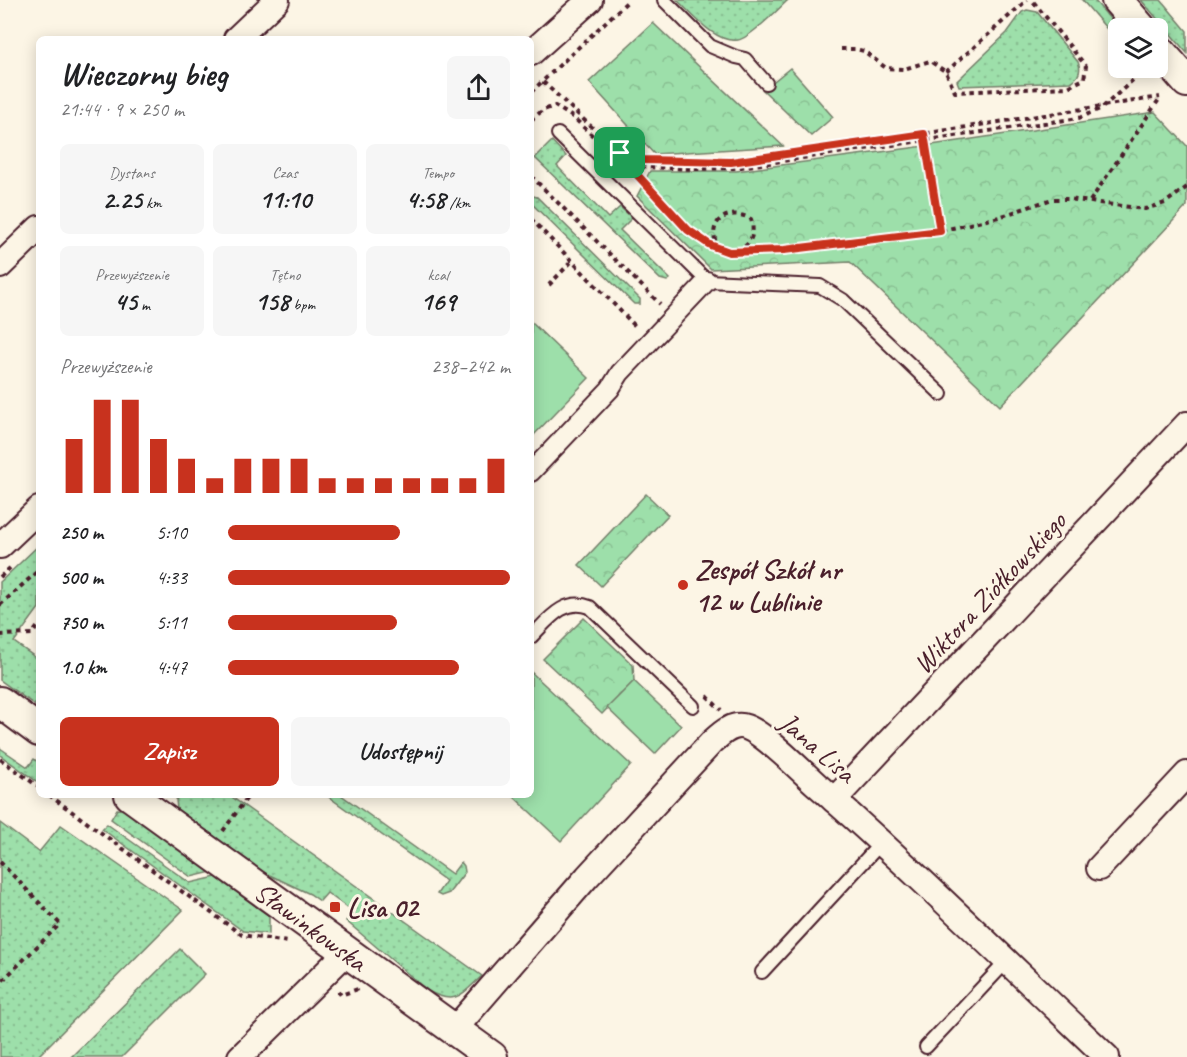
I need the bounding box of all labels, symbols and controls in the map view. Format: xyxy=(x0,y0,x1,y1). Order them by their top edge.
map controls xyxy=(1108,18,1168,78)
button: layers xyxy=(1108,18,1168,78)
text: Wieczorny bieg xyxy=(60,53,227,95)
button: share xyxy=(447,56,510,119)
text: 21:44 · 9 × 250 m xyxy=(60,97,184,122)
pin xyxy=(594,127,645,178)
icon: arrive xyxy=(603,136,636,169)
text: Dystans xyxy=(109,163,155,183)
text: Czas xyxy=(272,163,298,183)
text: Tempo xyxy=(422,163,454,183)
text: 2.25 xyxy=(102,183,142,216)
text: 11:10 xyxy=(259,183,311,216)
text: 4:58 xyxy=(406,183,446,216)
text: km xyxy=(142,193,162,213)
text: /km xyxy=(446,193,470,213)
text: Przewyższenie xyxy=(95,265,169,285)
text: Tętno xyxy=(270,265,300,285)
text: kcal xyxy=(427,265,449,285)
text: 45 xyxy=(114,285,137,318)
text: 158 xyxy=(255,285,289,318)
text: 169 xyxy=(420,285,456,318)
text: m xyxy=(137,295,150,315)
text: bpm xyxy=(289,295,315,315)
text: Przewyższenie xyxy=(60,354,152,379)
text: 238–242 m xyxy=(431,354,510,379)
street label: Wiktora Ziółkowskiego xyxy=(905,503,1075,681)
text: 250 m xyxy=(60,520,103,545)
text: 5:10 xyxy=(156,520,187,545)
place label: Zespół Szkół nr 12 w Lublinie xyxy=(695,552,844,619)
text: 500 m xyxy=(60,565,103,590)
text: 4:33 xyxy=(156,565,187,590)
marker: Zespół Szkół nr 12 w Lublinie xyxy=(676,578,690,592)
text: 750 m xyxy=(60,610,103,635)
text: 5:11 xyxy=(156,610,187,635)
text: 1.0 km xyxy=(60,655,107,680)
text: 4:47 xyxy=(156,655,187,680)
street label: Jana Lisa xyxy=(771,703,864,791)
button: Zapisz xyxy=(60,717,279,786)
button: Udostępnij xyxy=(291,717,510,786)
street label: Sławinkowska xyxy=(248,874,375,980)
place label: Lisa 02 xyxy=(347,890,420,925)
marker: Lisa 02 xyxy=(328,900,342,914)

